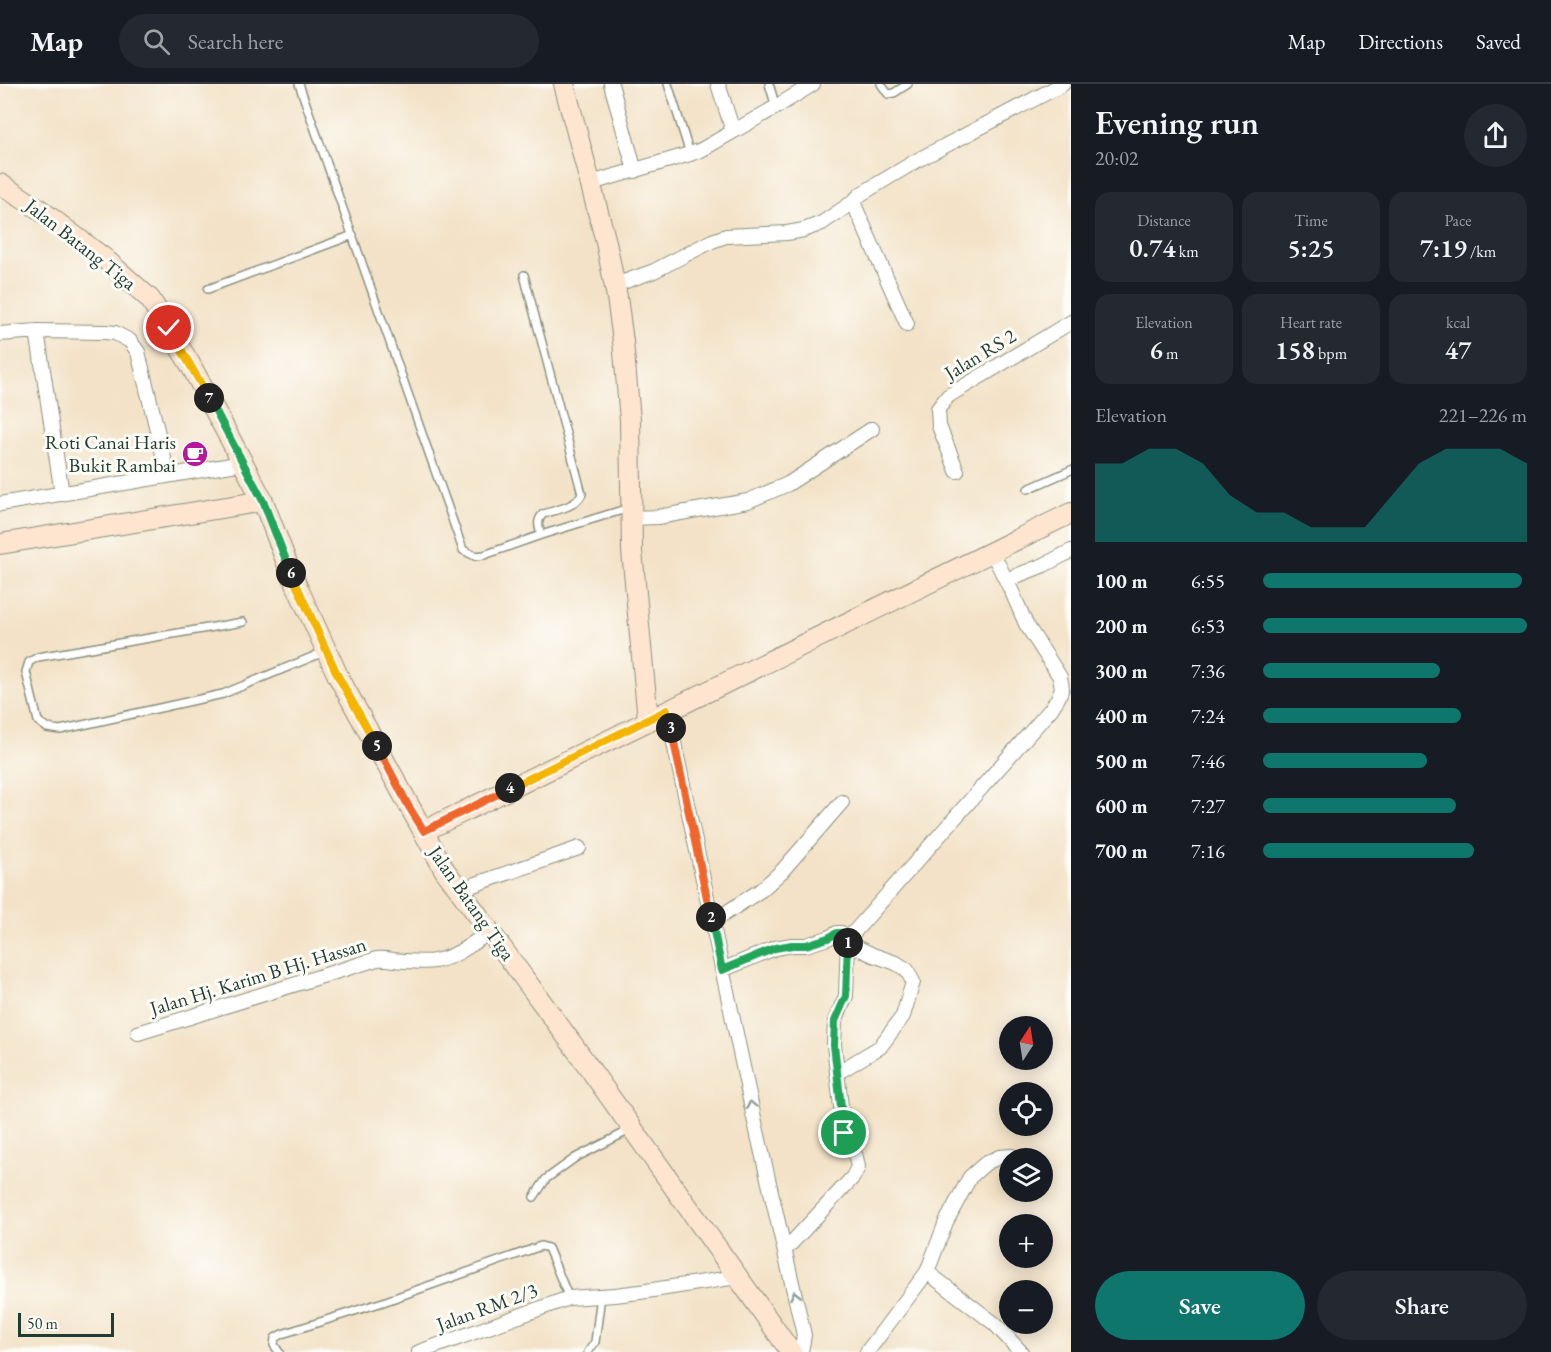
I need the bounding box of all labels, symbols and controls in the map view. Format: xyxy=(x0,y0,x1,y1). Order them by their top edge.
search box xyxy=(119,14,539,68)
text: Map xyxy=(30,23,83,59)
icon: search xyxy=(140,25,173,58)
text: Search here xyxy=(188,27,283,56)
text: Map xyxy=(1288,28,1325,55)
text: Directions xyxy=(1358,28,1443,55)
text: Saved xyxy=(1476,28,1521,55)
text: Evening run xyxy=(1095,101,1259,144)
button: share xyxy=(1464,104,1527,167)
text: 20:02 xyxy=(1095,145,1138,171)
street label: Jalan Batang Tiga xyxy=(18,191,142,296)
text: Distance xyxy=(1137,210,1191,231)
text: Time xyxy=(1294,210,1328,231)
text: Pace xyxy=(1445,210,1471,231)
text: 0.74 xyxy=(1129,231,1176,265)
text: 5:25 xyxy=(1287,231,1335,265)
text: 7:19 xyxy=(1420,231,1467,265)
text: km xyxy=(1176,241,1199,262)
text: /km xyxy=(1467,241,1496,262)
pin xyxy=(143,302,194,353)
icon: check xyxy=(152,311,185,344)
text: Elevation xyxy=(1135,312,1193,333)
text: Heart rate xyxy=(1280,312,1342,333)
text: kcal xyxy=(1446,312,1470,333)
street label: Jalan RS 2 xyxy=(938,322,1021,387)
text: 6 xyxy=(1150,333,1163,367)
text: 158 xyxy=(1275,333,1315,367)
text: 47 xyxy=(1445,333,1471,367)
text: m xyxy=(1163,343,1179,364)
text: bpm xyxy=(1315,343,1347,364)
pin: 7 xyxy=(194,383,224,413)
text: 7 xyxy=(205,387,213,408)
text: Elevation xyxy=(1095,402,1167,428)
text: 221–226 m xyxy=(1439,402,1527,428)
place label: Roti Canai Haris Bukit Rambai xyxy=(45,429,176,478)
cafe icon: Roti Canai Haris Bukit Rambai xyxy=(180,439,210,469)
pin: 6 xyxy=(276,558,306,588)
text: 6 xyxy=(287,562,295,583)
text: 100 m xyxy=(1095,568,1148,594)
text: 6:55 xyxy=(1191,568,1225,594)
text: 200 m xyxy=(1095,613,1148,639)
text: 6:53 xyxy=(1191,613,1225,639)
text: 300 m xyxy=(1095,658,1148,684)
text: 7:36 xyxy=(1191,658,1225,684)
text: 400 m xyxy=(1095,703,1148,729)
text: 7:24 xyxy=(1191,703,1225,729)
pin: 3 xyxy=(656,713,686,743)
text: 3 xyxy=(667,717,675,738)
pin: 5 xyxy=(362,731,392,761)
text: 5 xyxy=(373,735,381,756)
text: 500 m xyxy=(1095,748,1148,774)
text: 7:46 xyxy=(1191,748,1225,774)
pin: 4 xyxy=(495,773,525,803)
text: 4 xyxy=(506,777,514,798)
text: 600 m xyxy=(1095,793,1148,819)
text: 7:27 xyxy=(1191,793,1225,819)
text: 700 m xyxy=(1095,838,1148,864)
text: 7:16 xyxy=(1191,838,1225,864)
street label: Jalan Batang Tiga xyxy=(422,839,521,965)
pin: 2 xyxy=(696,902,726,932)
text: 2 xyxy=(707,906,715,927)
pin: 1 xyxy=(833,928,863,958)
street label: Jalan Hj. Karim B Hj. Hassan xyxy=(145,931,370,1022)
text: 1 xyxy=(844,932,852,953)
north arrow xyxy=(999,1016,1053,1070)
map controls xyxy=(999,1016,1053,1334)
button: locate xyxy=(999,1082,1053,1136)
one-way arrow xyxy=(745,1100,758,1110)
pin xyxy=(818,1107,869,1158)
icon: arrive xyxy=(827,1116,860,1149)
button: layers xyxy=(999,1148,1053,1202)
button: + xyxy=(999,1214,1053,1268)
button: Save xyxy=(1095,1271,1305,1340)
button: Share xyxy=(1317,1271,1527,1340)
street label: Jalan RM 2/3 xyxy=(431,1277,541,1338)
button: − xyxy=(999,1280,1053,1334)
one-way arrow xyxy=(789,1290,802,1300)
scale bar xyxy=(18,1310,114,1338)
text: 50 m xyxy=(27,1313,58,1334)

